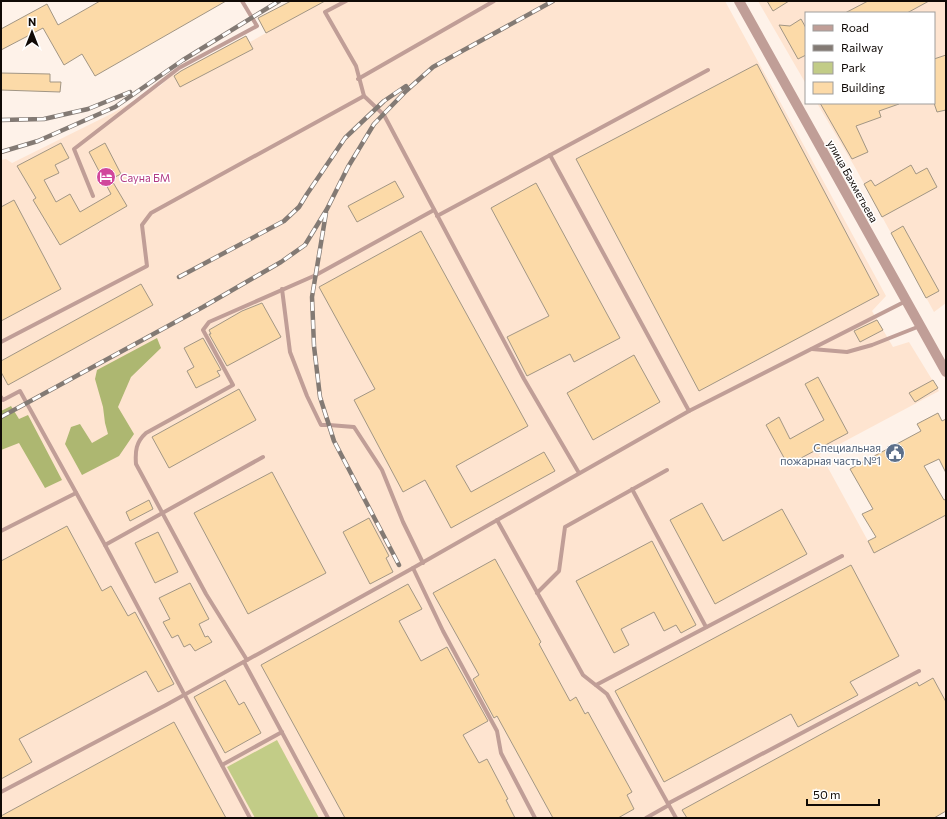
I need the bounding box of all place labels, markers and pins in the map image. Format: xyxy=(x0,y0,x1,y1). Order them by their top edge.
hotel icon: Сауна БМ xyxy=(95,166,117,188)
place label: Сауна БМ xyxy=(120,171,170,184)
place label: Специальная пожарная часть №1 xyxy=(780,441,881,467)
public building icon: Специальная пожарная часть №1 xyxy=(884,442,906,464)

